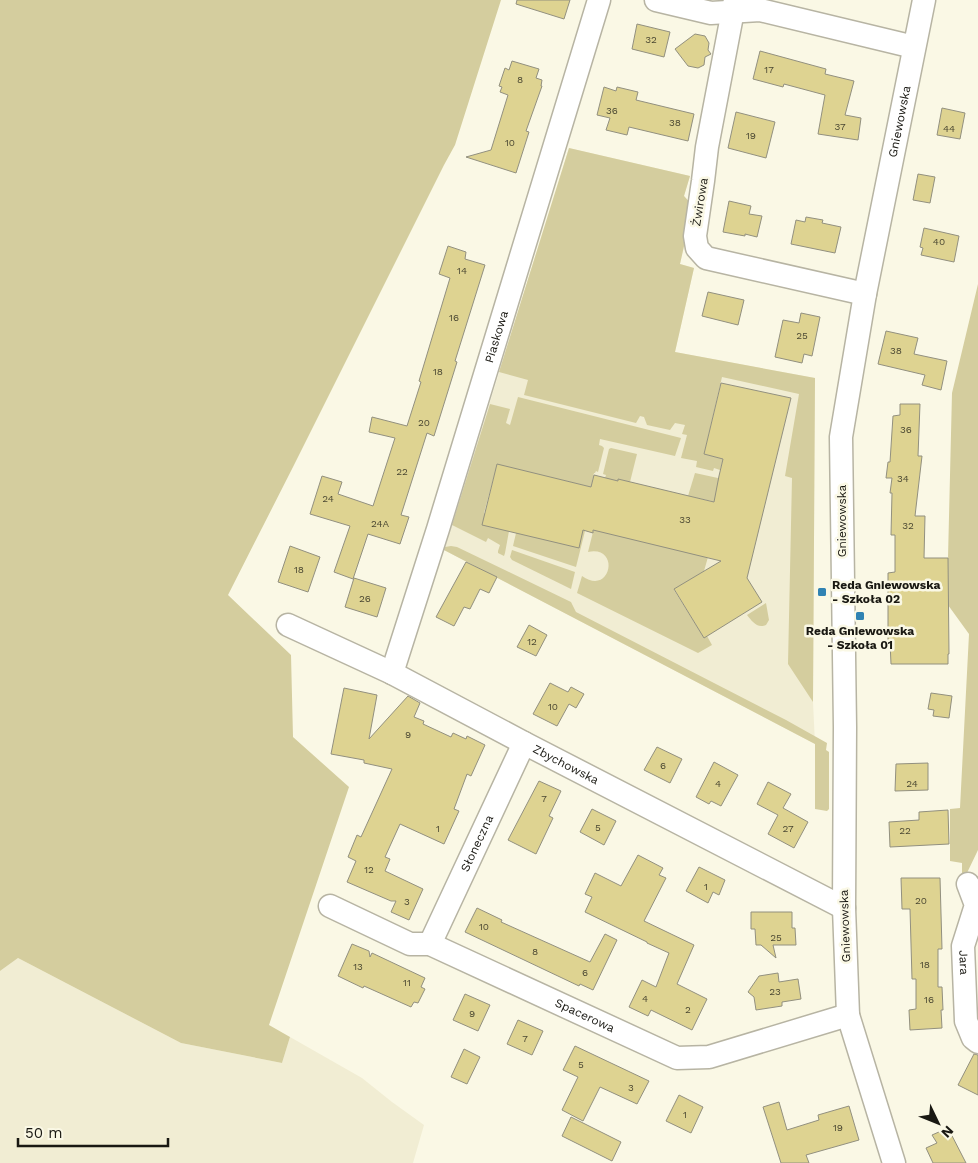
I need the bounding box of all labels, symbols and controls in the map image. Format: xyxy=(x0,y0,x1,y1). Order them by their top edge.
house number: 32 xyxy=(645,34,657,45)
house number: 17 xyxy=(764,64,774,75)
house number: 8 xyxy=(517,74,523,85)
street label: Gniewowska xyxy=(886,84,914,159)
house number: 36 xyxy=(606,105,618,116)
house number: 38 xyxy=(669,117,681,128)
house number: 37 xyxy=(834,121,846,132)
house number: 44 xyxy=(943,123,955,134)
house number: 19 xyxy=(746,130,756,141)
house number: 10 xyxy=(505,137,515,148)
street label: Żwirowa xyxy=(689,177,711,227)
house number: 40 xyxy=(933,236,945,247)
house number: 14 xyxy=(457,265,467,276)
street label: Piaskowa xyxy=(482,309,511,365)
house number: 16 xyxy=(449,312,459,323)
house number: 25 xyxy=(796,330,808,341)
house number: 38 xyxy=(890,345,902,356)
house number: 18 xyxy=(433,366,443,377)
house number: 20 xyxy=(418,417,430,428)
house number: 36 xyxy=(900,424,912,435)
house number: 22 xyxy=(396,466,408,477)
house number: 34 xyxy=(897,473,909,484)
street label: Gniewowska xyxy=(835,484,849,557)
house number: 24 xyxy=(322,493,334,504)
house number: 33 xyxy=(679,514,691,525)
house number: 24A xyxy=(371,518,390,529)
house number: 32 xyxy=(902,520,914,531)
house number: 18 xyxy=(294,564,304,575)
place label: Reda Gniewowska - Szkoła 02 xyxy=(832,578,941,606)
marker: Reda Gniewowska - Szkoła 02 xyxy=(816,586,828,598)
house number: 26 xyxy=(359,593,371,604)
marker: Reda Gniewowska - Szkoła 01 xyxy=(854,610,866,622)
place label: Reda Gniewowska - Szkoła 01 xyxy=(806,624,914,652)
house number: 12 xyxy=(527,636,537,647)
house number: 10 xyxy=(548,701,558,712)
house number: 9 xyxy=(405,729,411,740)
street label: Zbychowska xyxy=(531,742,601,787)
house number: 6 xyxy=(660,760,666,771)
house number: 4 xyxy=(715,778,721,789)
house number: 24 xyxy=(906,778,918,789)
house number: 7 xyxy=(541,793,547,804)
street label: Słoneczna xyxy=(458,813,496,874)
house number: 5 xyxy=(595,822,601,833)
house number: 1 xyxy=(436,823,440,834)
house number: 27 xyxy=(782,823,794,834)
house number: 22 xyxy=(899,825,911,836)
house number: 12 xyxy=(364,864,374,875)
house number: 1 xyxy=(704,881,708,892)
street label: Gniewowska xyxy=(837,889,853,963)
house number: 20 xyxy=(915,895,927,906)
house number: 3 xyxy=(404,896,410,907)
house number: 10 xyxy=(479,921,489,932)
house number: 25 xyxy=(770,932,782,943)
house number: 8 xyxy=(532,946,538,957)
street label: Jara xyxy=(956,950,971,975)
house number: 18 xyxy=(920,959,930,970)
house number: 13 xyxy=(353,961,363,972)
house number: 6 xyxy=(582,967,588,978)
house number: 11 xyxy=(403,977,411,988)
house number: 23 xyxy=(769,986,781,997)
house number: 4 xyxy=(642,993,648,1004)
house number: 16 xyxy=(924,994,934,1005)
street label: Spacerowa xyxy=(553,996,617,1035)
house number: 2 xyxy=(685,1004,691,1015)
house number: 9 xyxy=(469,1008,475,1019)
house number: 7 xyxy=(522,1033,528,1044)
house number: 5 xyxy=(578,1059,584,1070)
house number: 3 xyxy=(628,1082,634,1093)
north arrow xyxy=(913,1098,963,1148)
house number: 1 xyxy=(683,1109,687,1120)
scale bar xyxy=(18,1116,168,1148)
house number: 19 xyxy=(833,1122,843,1133)
text: N xyxy=(938,1123,957,1141)
text: 50 m xyxy=(25,1124,62,1142)

